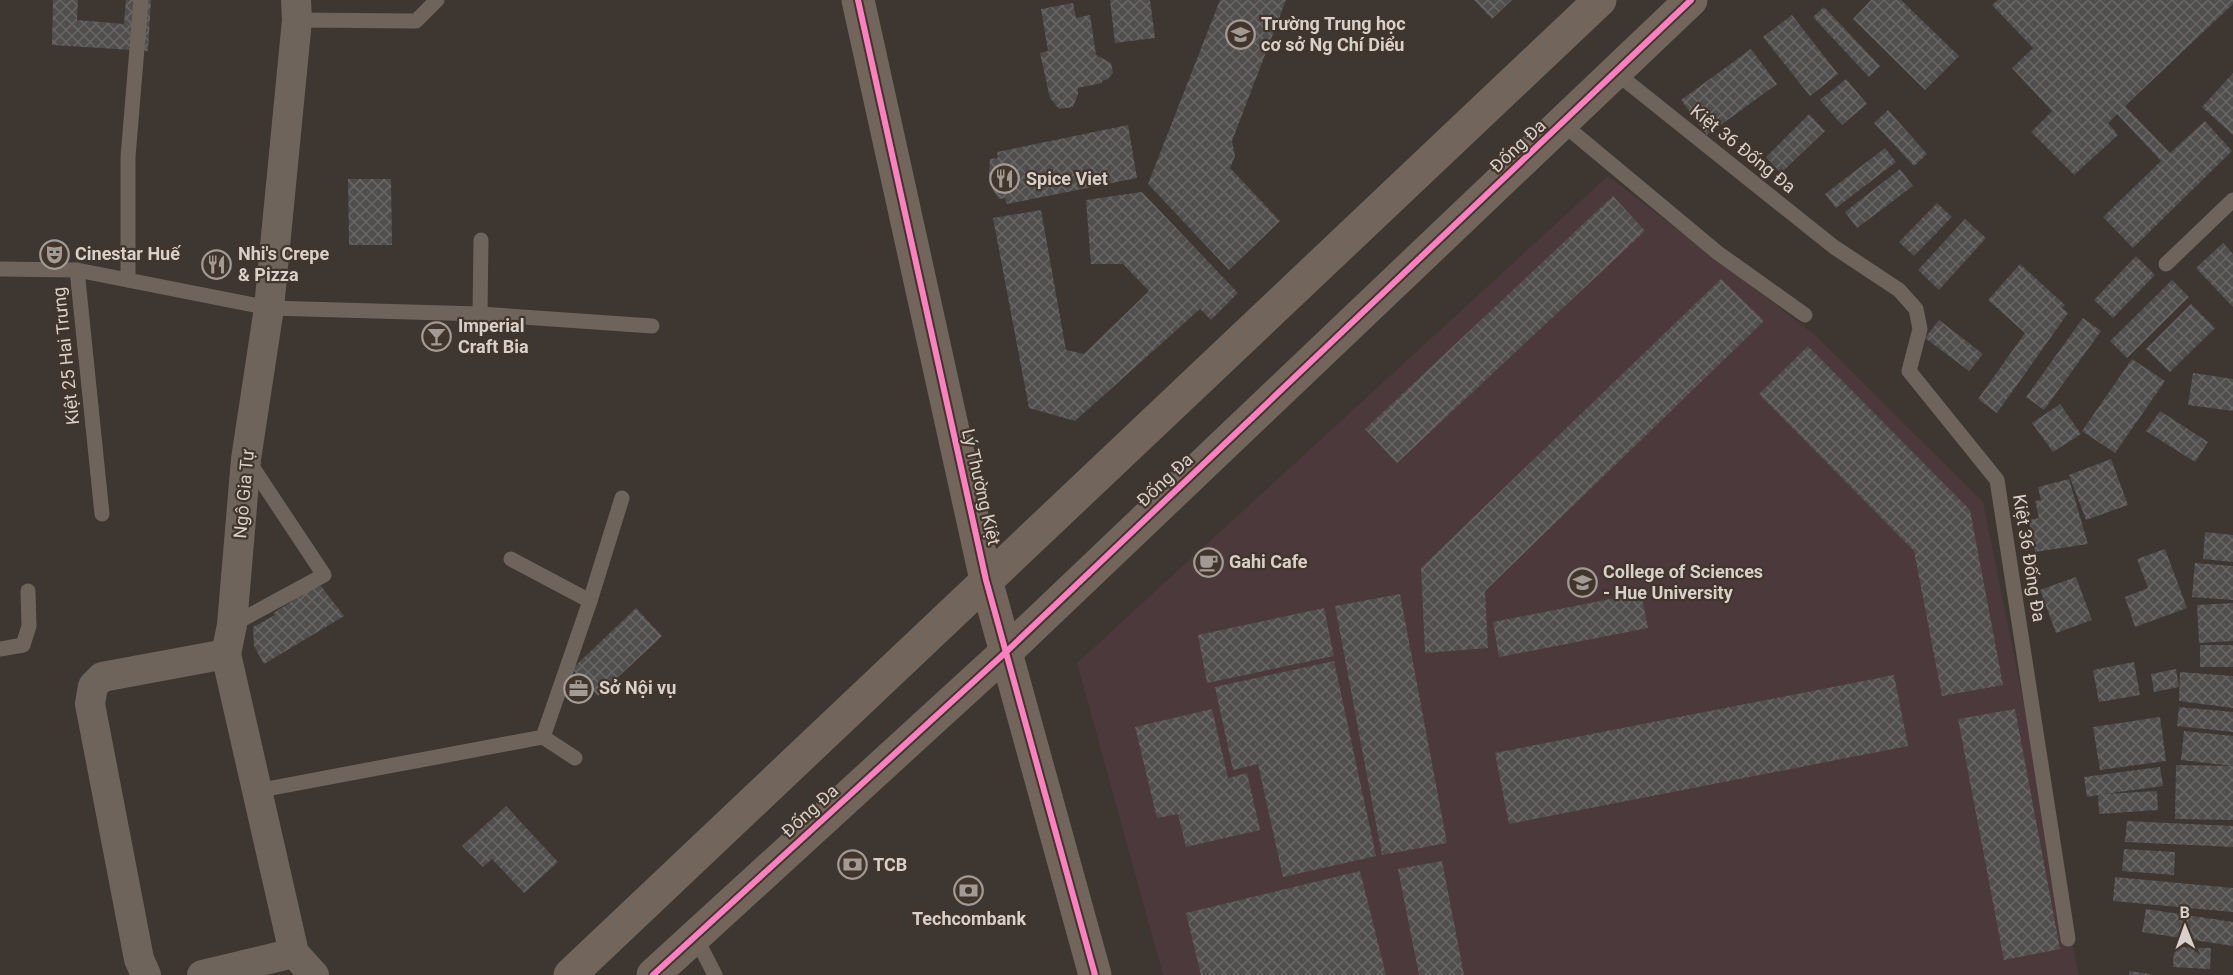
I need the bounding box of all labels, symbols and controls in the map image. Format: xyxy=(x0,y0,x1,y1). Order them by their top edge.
place label: Trường Trung học cơ sở Ng Chí Diểu xyxy=(1261,13,1406,55)
school or university icon: Trường Trung học cơ sở Ng Chí Diểu xyxy=(1224,18,1256,50)
street label: Kiệt 36 Đống Đa xyxy=(1687,100,1800,197)
street label: Đống Đa xyxy=(1485,115,1550,177)
restaurant icon: Spice Viet xyxy=(989,163,1021,195)
place label: Spice Viet xyxy=(1026,168,1108,189)
theatre icon: Cinestar Huế xyxy=(38,238,70,270)
place label: Cinestar Huế xyxy=(75,243,181,264)
place label: Nhi's Crepe & Pizza xyxy=(238,243,329,285)
restaurant icon: Nhi's Crepe & Pizza xyxy=(201,248,233,280)
street label: Kiệt 25 Hai Trưng xyxy=(48,286,83,426)
place label: Imperial Craft Bia xyxy=(458,315,529,357)
bar icon: Imperial Craft Bia xyxy=(421,320,453,352)
street label: Lý Thường Kiệt xyxy=(958,427,1005,547)
street label: Ngô Gia Tự xyxy=(229,448,258,539)
street label: Đống Đa xyxy=(1132,449,1197,511)
street label: Kiệt 36 Đống Đa xyxy=(2009,493,2050,623)
cafe icon: Gahi Cafe xyxy=(1192,546,1224,578)
place label: Gahi Cafe xyxy=(1229,551,1308,572)
place label: College of Sciences - Hue University xyxy=(1603,561,1763,603)
school or university icon: College of Sciences - Hue University xyxy=(1566,566,1598,598)
office icon: Sở Nội vụ xyxy=(562,672,594,704)
place label: Sở Nội vụ xyxy=(599,677,676,698)
street label: Đống Đa xyxy=(777,780,842,841)
bank icon: TCB xyxy=(836,849,868,881)
place label: TCB xyxy=(873,854,907,875)
bank icon: Techcombank xyxy=(953,874,985,906)
north arrow xyxy=(2155,897,2215,957)
text: B xyxy=(2179,903,2190,922)
place label: Techcombank xyxy=(912,908,1026,929)

